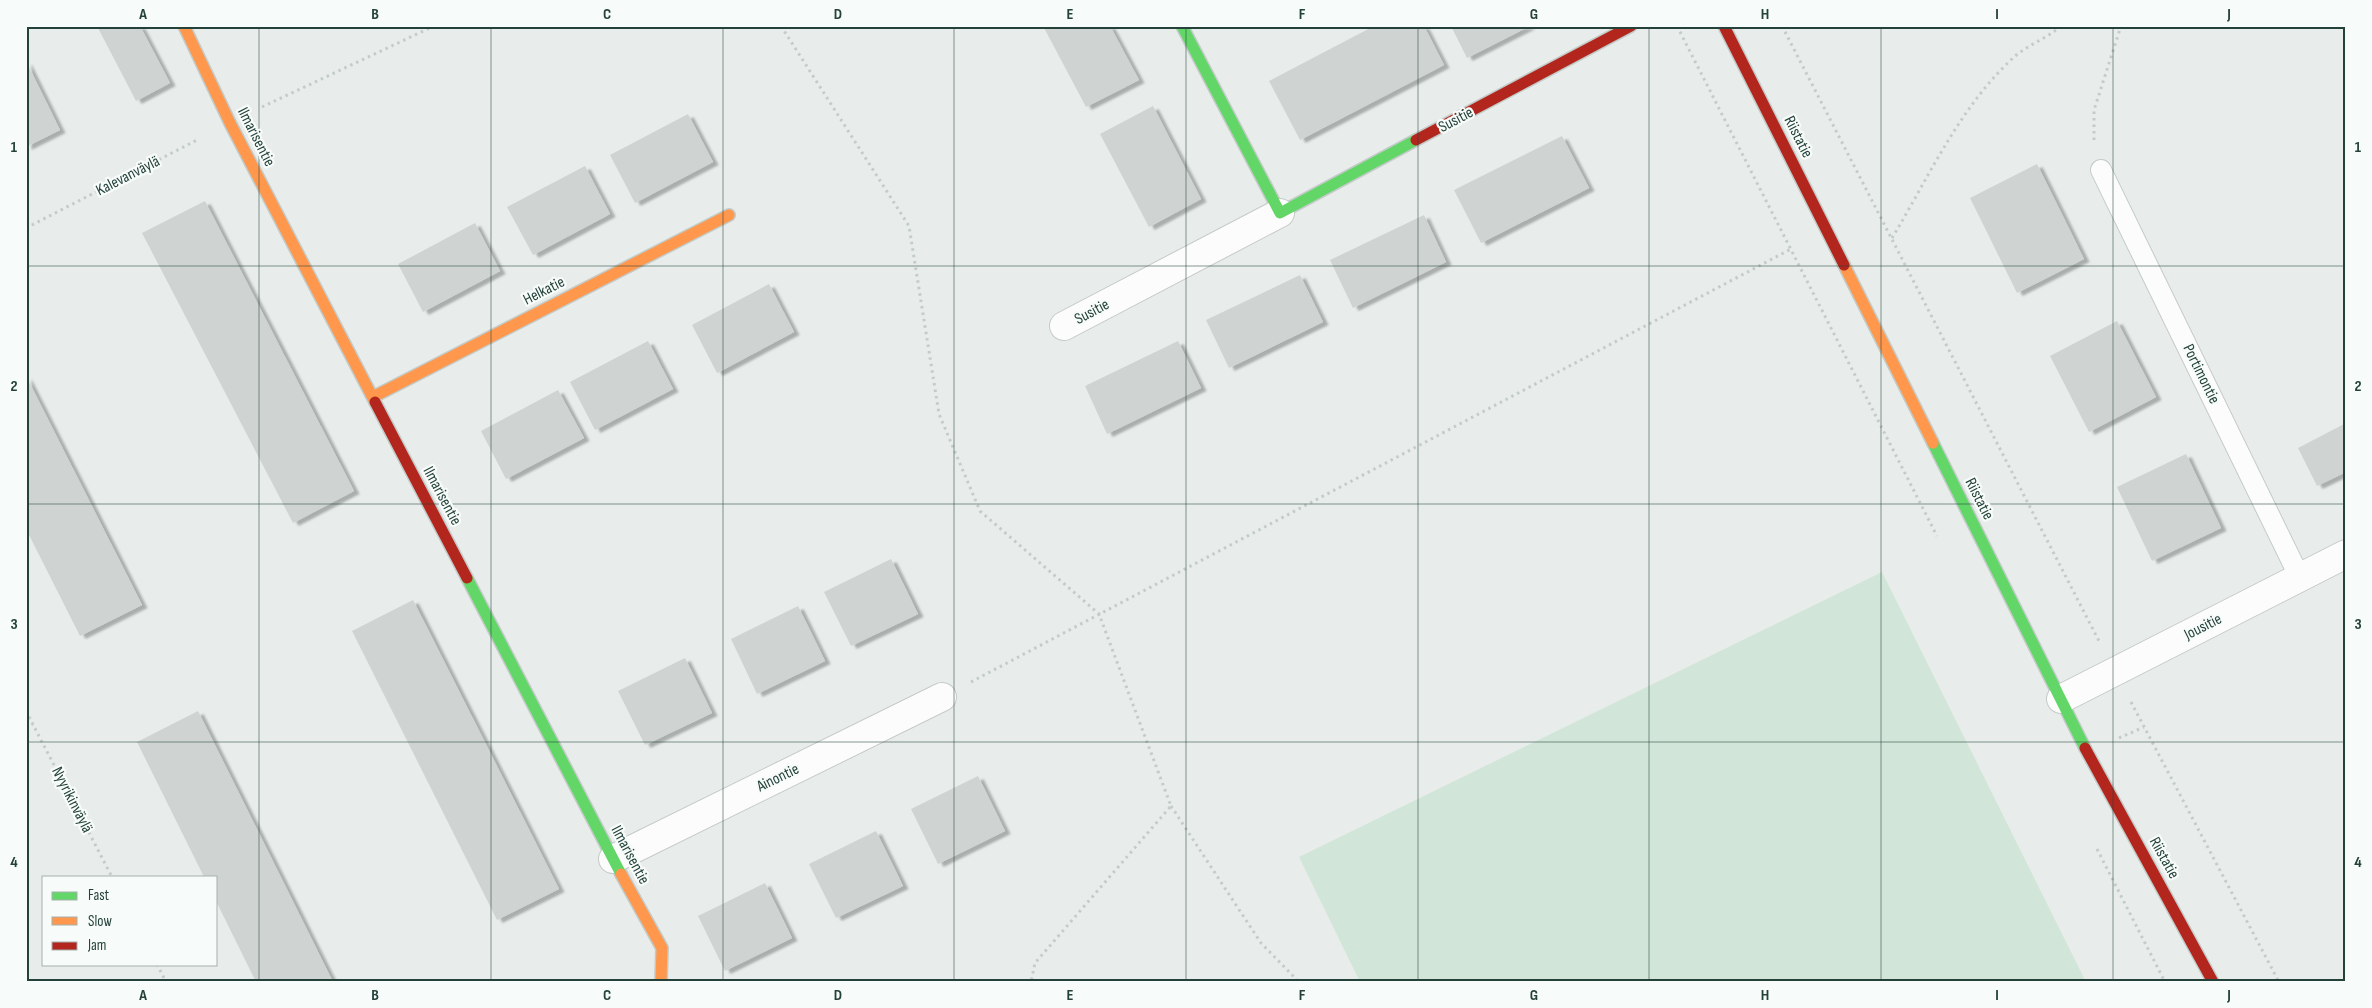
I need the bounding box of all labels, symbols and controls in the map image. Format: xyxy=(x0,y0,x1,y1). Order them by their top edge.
text: A xyxy=(138,5,147,24)
text: B xyxy=(371,5,379,24)
text: C xyxy=(603,5,611,24)
text: D xyxy=(834,5,842,24)
text: E xyxy=(1067,5,1074,24)
text: F xyxy=(1299,5,1306,24)
text: G xyxy=(1530,5,1538,24)
text: H xyxy=(1761,5,1769,24)
text: I xyxy=(1995,5,1999,24)
text: J xyxy=(2226,5,2231,24)
street label: Susitie xyxy=(1435,103,1477,137)
street label: Ilmarisentie xyxy=(233,104,279,170)
street label: Riistatie xyxy=(1779,113,1817,161)
text: 1 xyxy=(11,138,18,157)
text: 1 xyxy=(2355,138,2362,157)
street label: Kalevanväylä xyxy=(93,152,163,200)
street label: Helkatie xyxy=(520,273,568,309)
street label: Susitie xyxy=(1071,295,1113,329)
street label: Portimontie xyxy=(2178,341,2224,407)
text: 2 xyxy=(10,377,18,396)
text: 2 xyxy=(2354,377,2362,396)
street label: Ilmarisentie xyxy=(419,463,465,529)
street label: Riistatie xyxy=(1960,475,1998,523)
street label: Jousitie xyxy=(2180,610,2225,645)
text: 3 xyxy=(10,615,18,634)
text: 3 xyxy=(2354,615,2362,634)
street label: Ainontie xyxy=(753,760,802,797)
street label: Nyyrikinväylä xyxy=(47,764,97,836)
street label: Ilmarisentie xyxy=(607,822,653,888)
street label: Riistatie xyxy=(2145,834,2183,882)
text: 4 xyxy=(10,853,18,872)
text: 4 xyxy=(2354,853,2362,872)
legend xyxy=(42,876,218,966)
text: Fast xyxy=(88,886,110,905)
text: Slow xyxy=(88,912,112,931)
text: Jam xyxy=(87,936,106,955)
text: A xyxy=(138,986,147,1005)
text: B xyxy=(371,986,379,1005)
text: C xyxy=(603,986,611,1005)
text: D xyxy=(834,986,842,1005)
text: E xyxy=(1067,986,1074,1005)
text: F xyxy=(1299,986,1306,1005)
text: G xyxy=(1530,986,1538,1005)
text: H xyxy=(1761,986,1769,1005)
text: I xyxy=(1995,986,1999,1005)
text: J xyxy=(2226,986,2231,1005)

